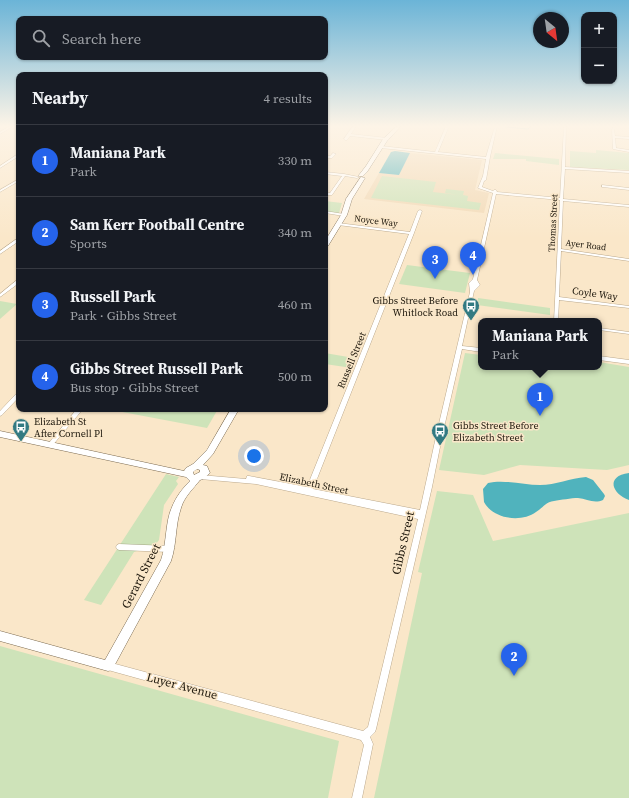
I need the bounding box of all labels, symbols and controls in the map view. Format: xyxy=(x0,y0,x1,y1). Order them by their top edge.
north arrow xyxy=(533,12,569,48)
map controls xyxy=(581,12,617,84)
button: + xyxy=(581,12,617,48)
search box xyxy=(16,16,328,60)
icon: search xyxy=(30,27,52,49)
text: Search here xyxy=(62,28,141,49)
button: − xyxy=(581,48,617,84)
text: Nearby xyxy=(32,86,88,110)
text: 4 results xyxy=(264,90,312,107)
text: Maniana Park xyxy=(70,142,166,163)
text: 1 xyxy=(41,152,49,169)
text: 330 m xyxy=(278,152,312,169)
text: Park xyxy=(70,163,97,180)
street label: Thomas Street xyxy=(545,194,561,252)
street label: Noyce Way xyxy=(354,212,399,230)
text: Sam Kerr Football Centre xyxy=(70,214,244,235)
text: 2 xyxy=(41,224,49,241)
text: 340 m xyxy=(278,224,312,241)
text: Sports xyxy=(70,235,107,252)
street label: Ayer Road xyxy=(565,237,607,253)
pin: 4 xyxy=(460,242,486,275)
pin: 3 xyxy=(422,246,448,279)
street label: Coyle Way xyxy=(571,284,619,303)
text: Russell Park xyxy=(70,286,156,307)
place label: Gibbs Street Before Whitlock Road xyxy=(373,294,458,319)
text: 3 xyxy=(41,296,49,313)
text: 460 m xyxy=(278,296,312,313)
bus stop icon: Gibbs Street Before Whitlock Road xyxy=(461,296,481,321)
text: Park · Gibbs Street xyxy=(70,307,177,324)
popup xyxy=(478,318,602,370)
text: Maniana Park xyxy=(492,325,588,346)
street label: Russell Street xyxy=(334,329,369,390)
text: Park xyxy=(492,346,519,363)
text: Gibbs Street Russell Park xyxy=(70,358,243,379)
text: 4 xyxy=(41,368,49,385)
text: 500 m xyxy=(278,368,312,385)
text: Bus stop · Gibbs Street xyxy=(70,379,198,396)
pin: 1 xyxy=(527,383,553,416)
place label: Elizabeth St After Cornell Pl xyxy=(34,415,103,440)
bus stop icon: Elizabeth St After Cornell Pl xyxy=(11,417,31,442)
place label: Gibbs Street Before Elizabeth Street xyxy=(453,419,539,444)
bus stop icon: Gibbs Street Before Elizabeth Street xyxy=(430,421,450,446)
your location xyxy=(244,446,264,466)
street label: Elizabeth Street xyxy=(278,470,350,497)
street label: Gibbs Street xyxy=(388,510,418,576)
street label: Gerard Street xyxy=(118,541,164,611)
pin: 2 xyxy=(501,643,527,676)
street label: Luyer Avenue xyxy=(145,669,219,703)

